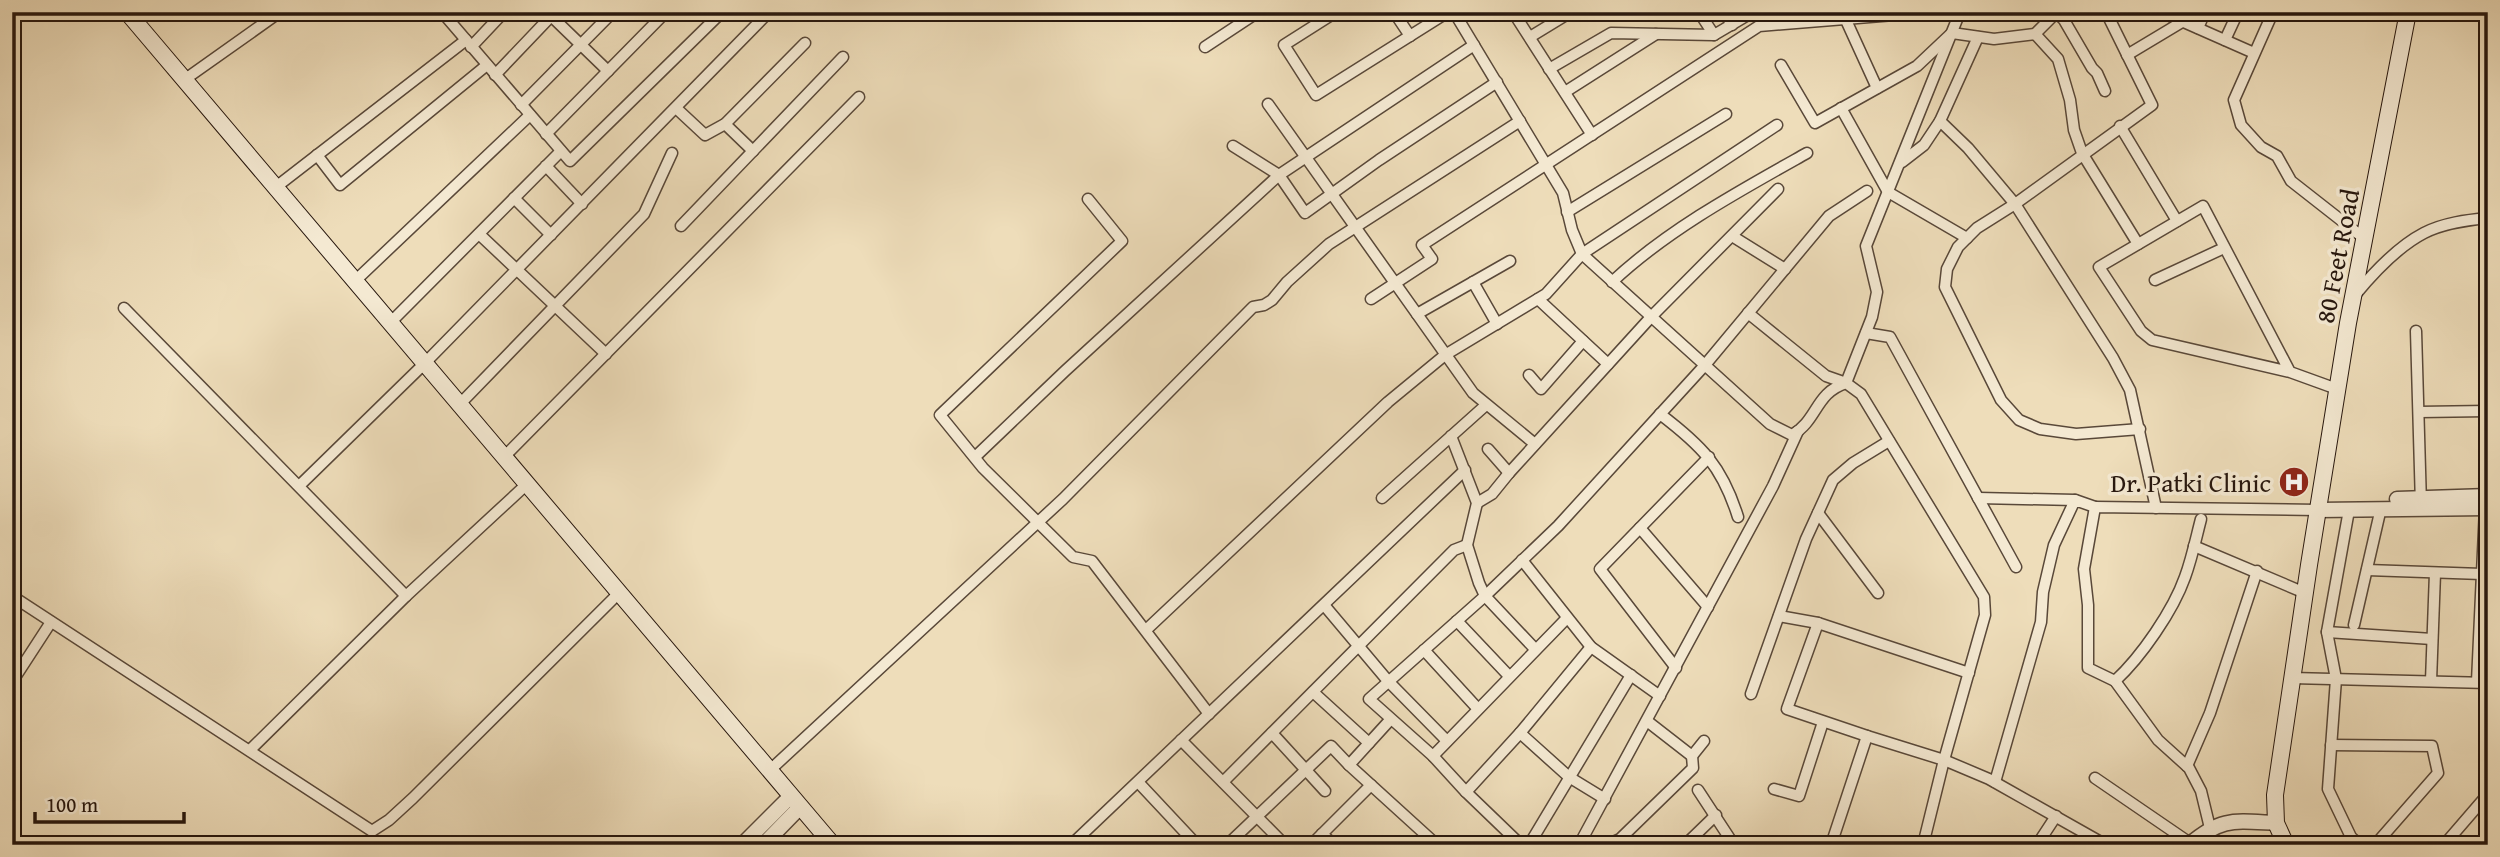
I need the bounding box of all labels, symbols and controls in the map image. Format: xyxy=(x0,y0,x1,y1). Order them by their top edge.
street label: 80 Feet Road xyxy=(2305,185,2369,327)
place label: Dr. Patki Clinic xyxy=(2111,463,2271,502)
hospital icon: Dr. Patki Clinic xyxy=(2277,465,2311,499)
scale bar xyxy=(35,780,184,824)
text: 100 m xyxy=(46,789,98,820)

